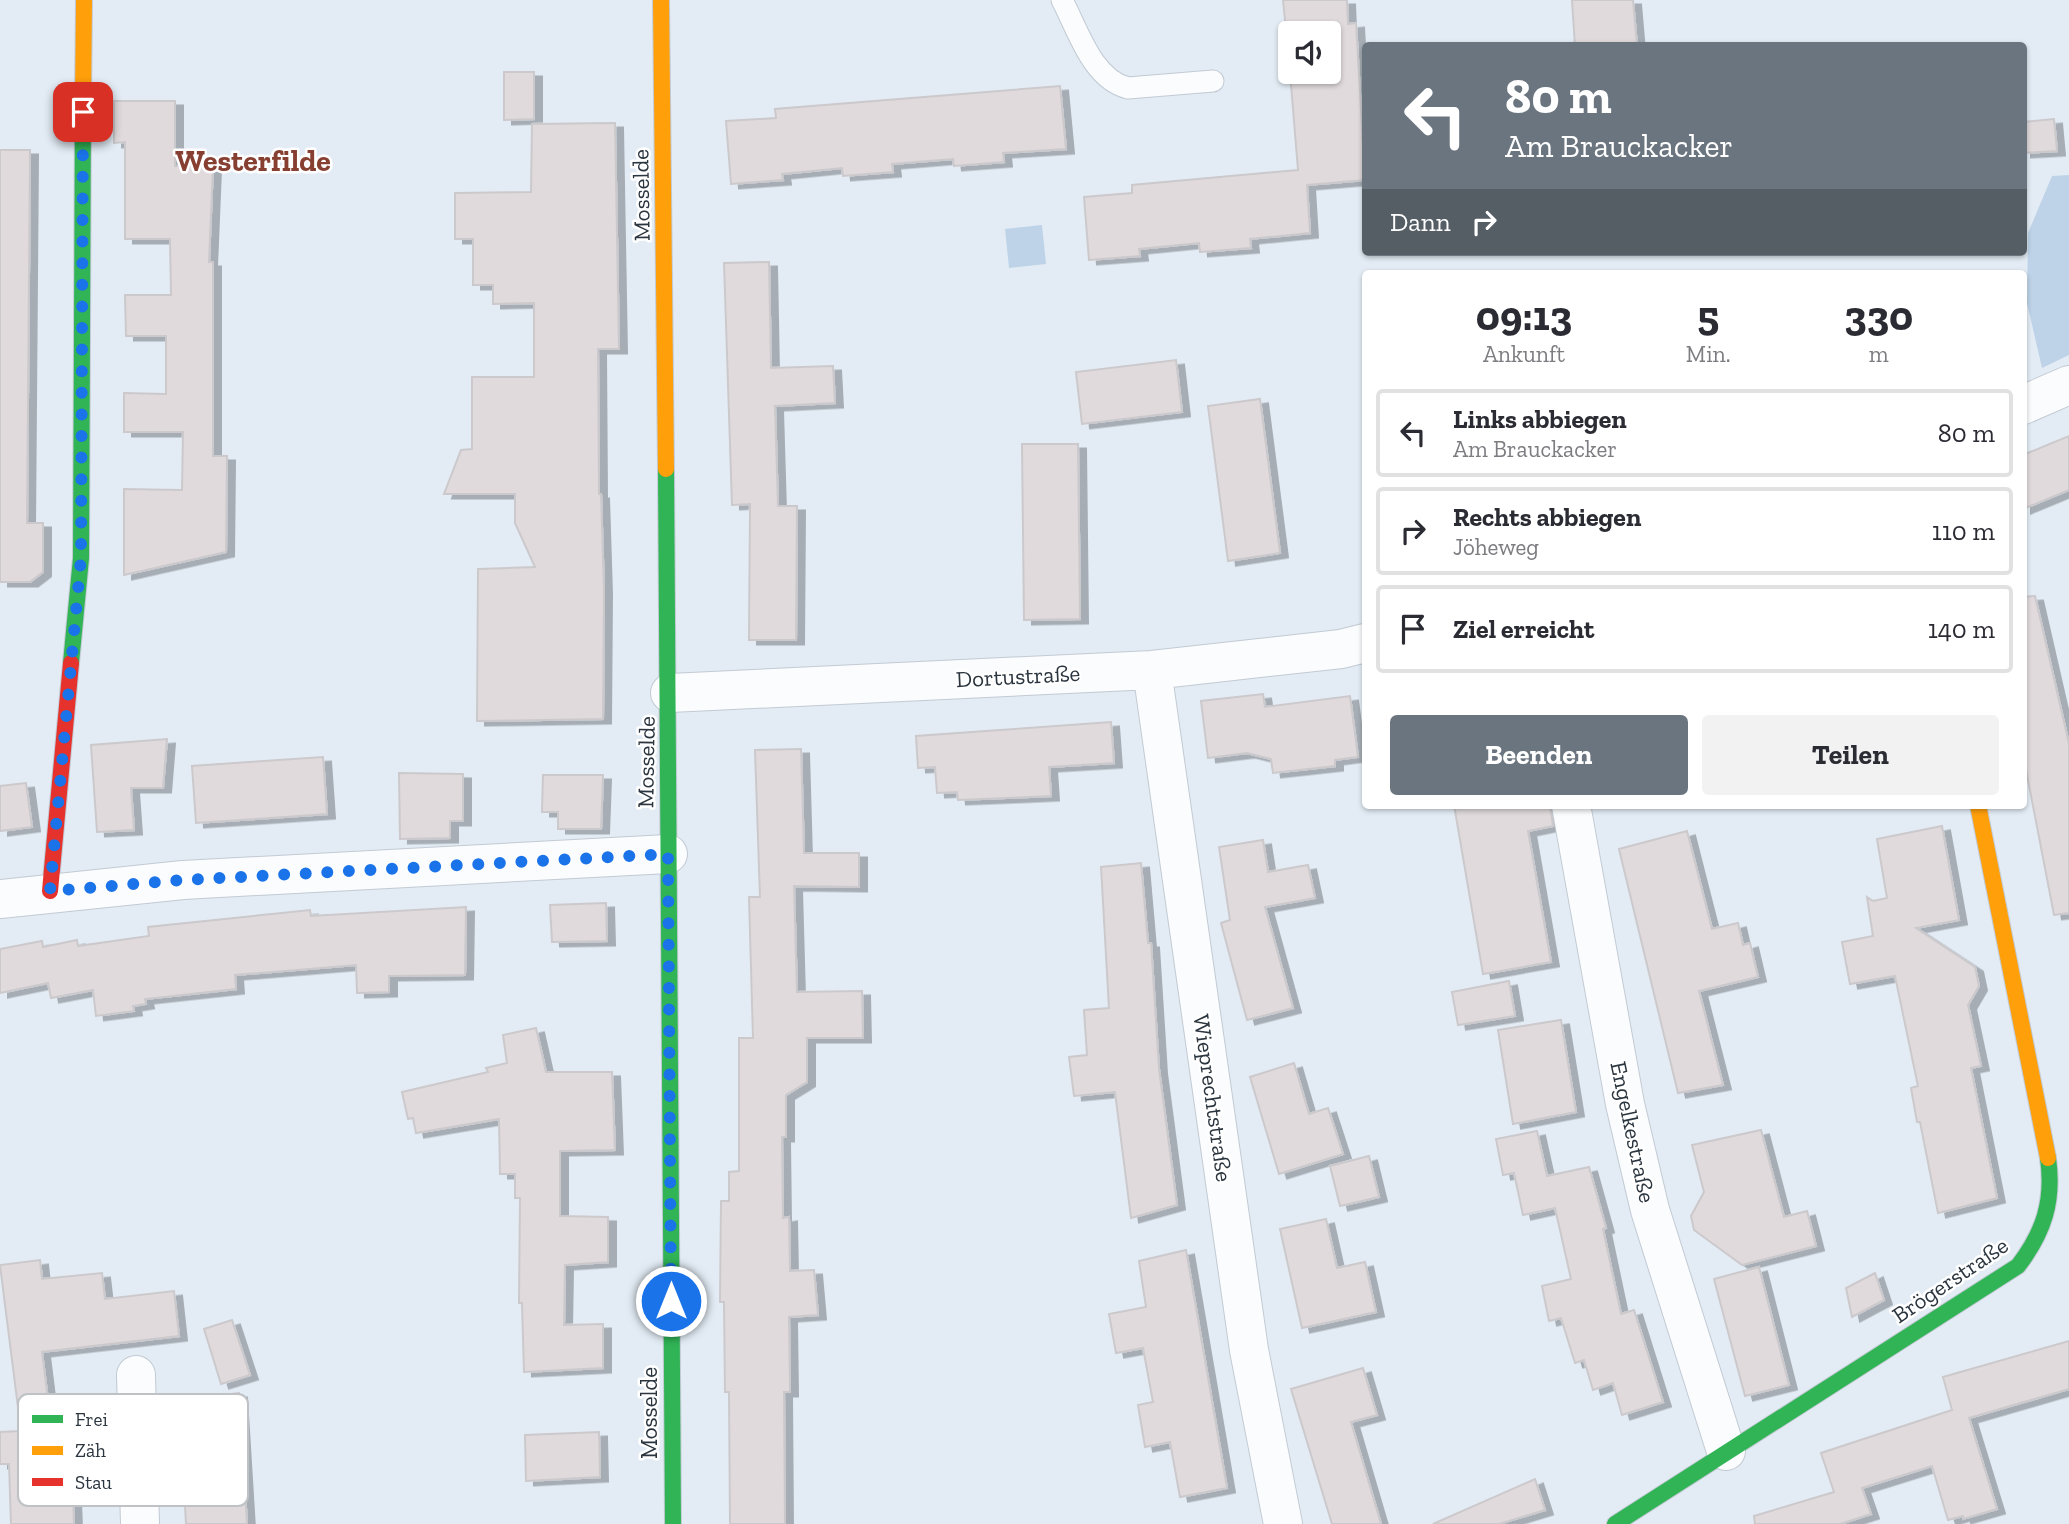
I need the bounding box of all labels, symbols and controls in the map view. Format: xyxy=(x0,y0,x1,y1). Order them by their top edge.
map controls xyxy=(1278,21,1341,84)
button: sound xyxy=(1278,21,1341,84)
text: 80 m xyxy=(1505,67,1612,126)
icon: left xyxy=(1390,70,1481,161)
pin xyxy=(53,82,113,142)
icon: arrive xyxy=(64,93,102,131)
text: Am Brauckacker xyxy=(1505,127,1733,165)
district label: Westerfilde xyxy=(175,143,331,179)
street label: Mosselde xyxy=(626,149,656,241)
icon: right xyxy=(1465,203,1503,241)
text: Dann xyxy=(1390,206,1451,238)
text: 09:13 xyxy=(1476,290,1572,341)
text: 5 xyxy=(1697,290,1719,341)
text: 330 xyxy=(1844,290,1913,341)
text: Ankunft xyxy=(1483,340,1565,368)
text: Min. xyxy=(1686,340,1731,368)
text: m xyxy=(1869,340,1889,368)
text: Links abbiegen xyxy=(1453,403,1627,435)
icon: left xyxy=(1394,414,1432,452)
text: 80 m xyxy=(1938,417,1995,449)
text: Am Brauckacker xyxy=(1453,435,1617,463)
text: Rechts abbiegen xyxy=(1453,501,1641,533)
icon: right xyxy=(1394,512,1432,550)
text: 110 m xyxy=(1932,515,1995,547)
text: Jöheweg xyxy=(1453,533,1539,561)
icon: arrive xyxy=(1394,610,1432,648)
text: Ziel erreicht xyxy=(1453,613,1594,645)
text: 140 m xyxy=(1928,613,1995,645)
street label: Dortustraße xyxy=(955,659,1081,693)
button: Beenden xyxy=(1390,715,1688,795)
button: Teilen xyxy=(1702,715,1999,795)
street label: Mosselde xyxy=(631,716,661,808)
street label: Wieprechtstraße xyxy=(1187,1013,1239,1183)
street label: Engelkestraße xyxy=(1604,1059,1662,1205)
street label: Brögerstraße xyxy=(1887,1231,2013,1329)
position arrow xyxy=(634,1264,708,1338)
street label: Mosselde xyxy=(635,1367,663,1459)
legend xyxy=(18,1394,248,1506)
text: Frei xyxy=(75,1408,108,1431)
text: Zäh xyxy=(75,1439,106,1462)
text: Stau xyxy=(75,1471,112,1494)

